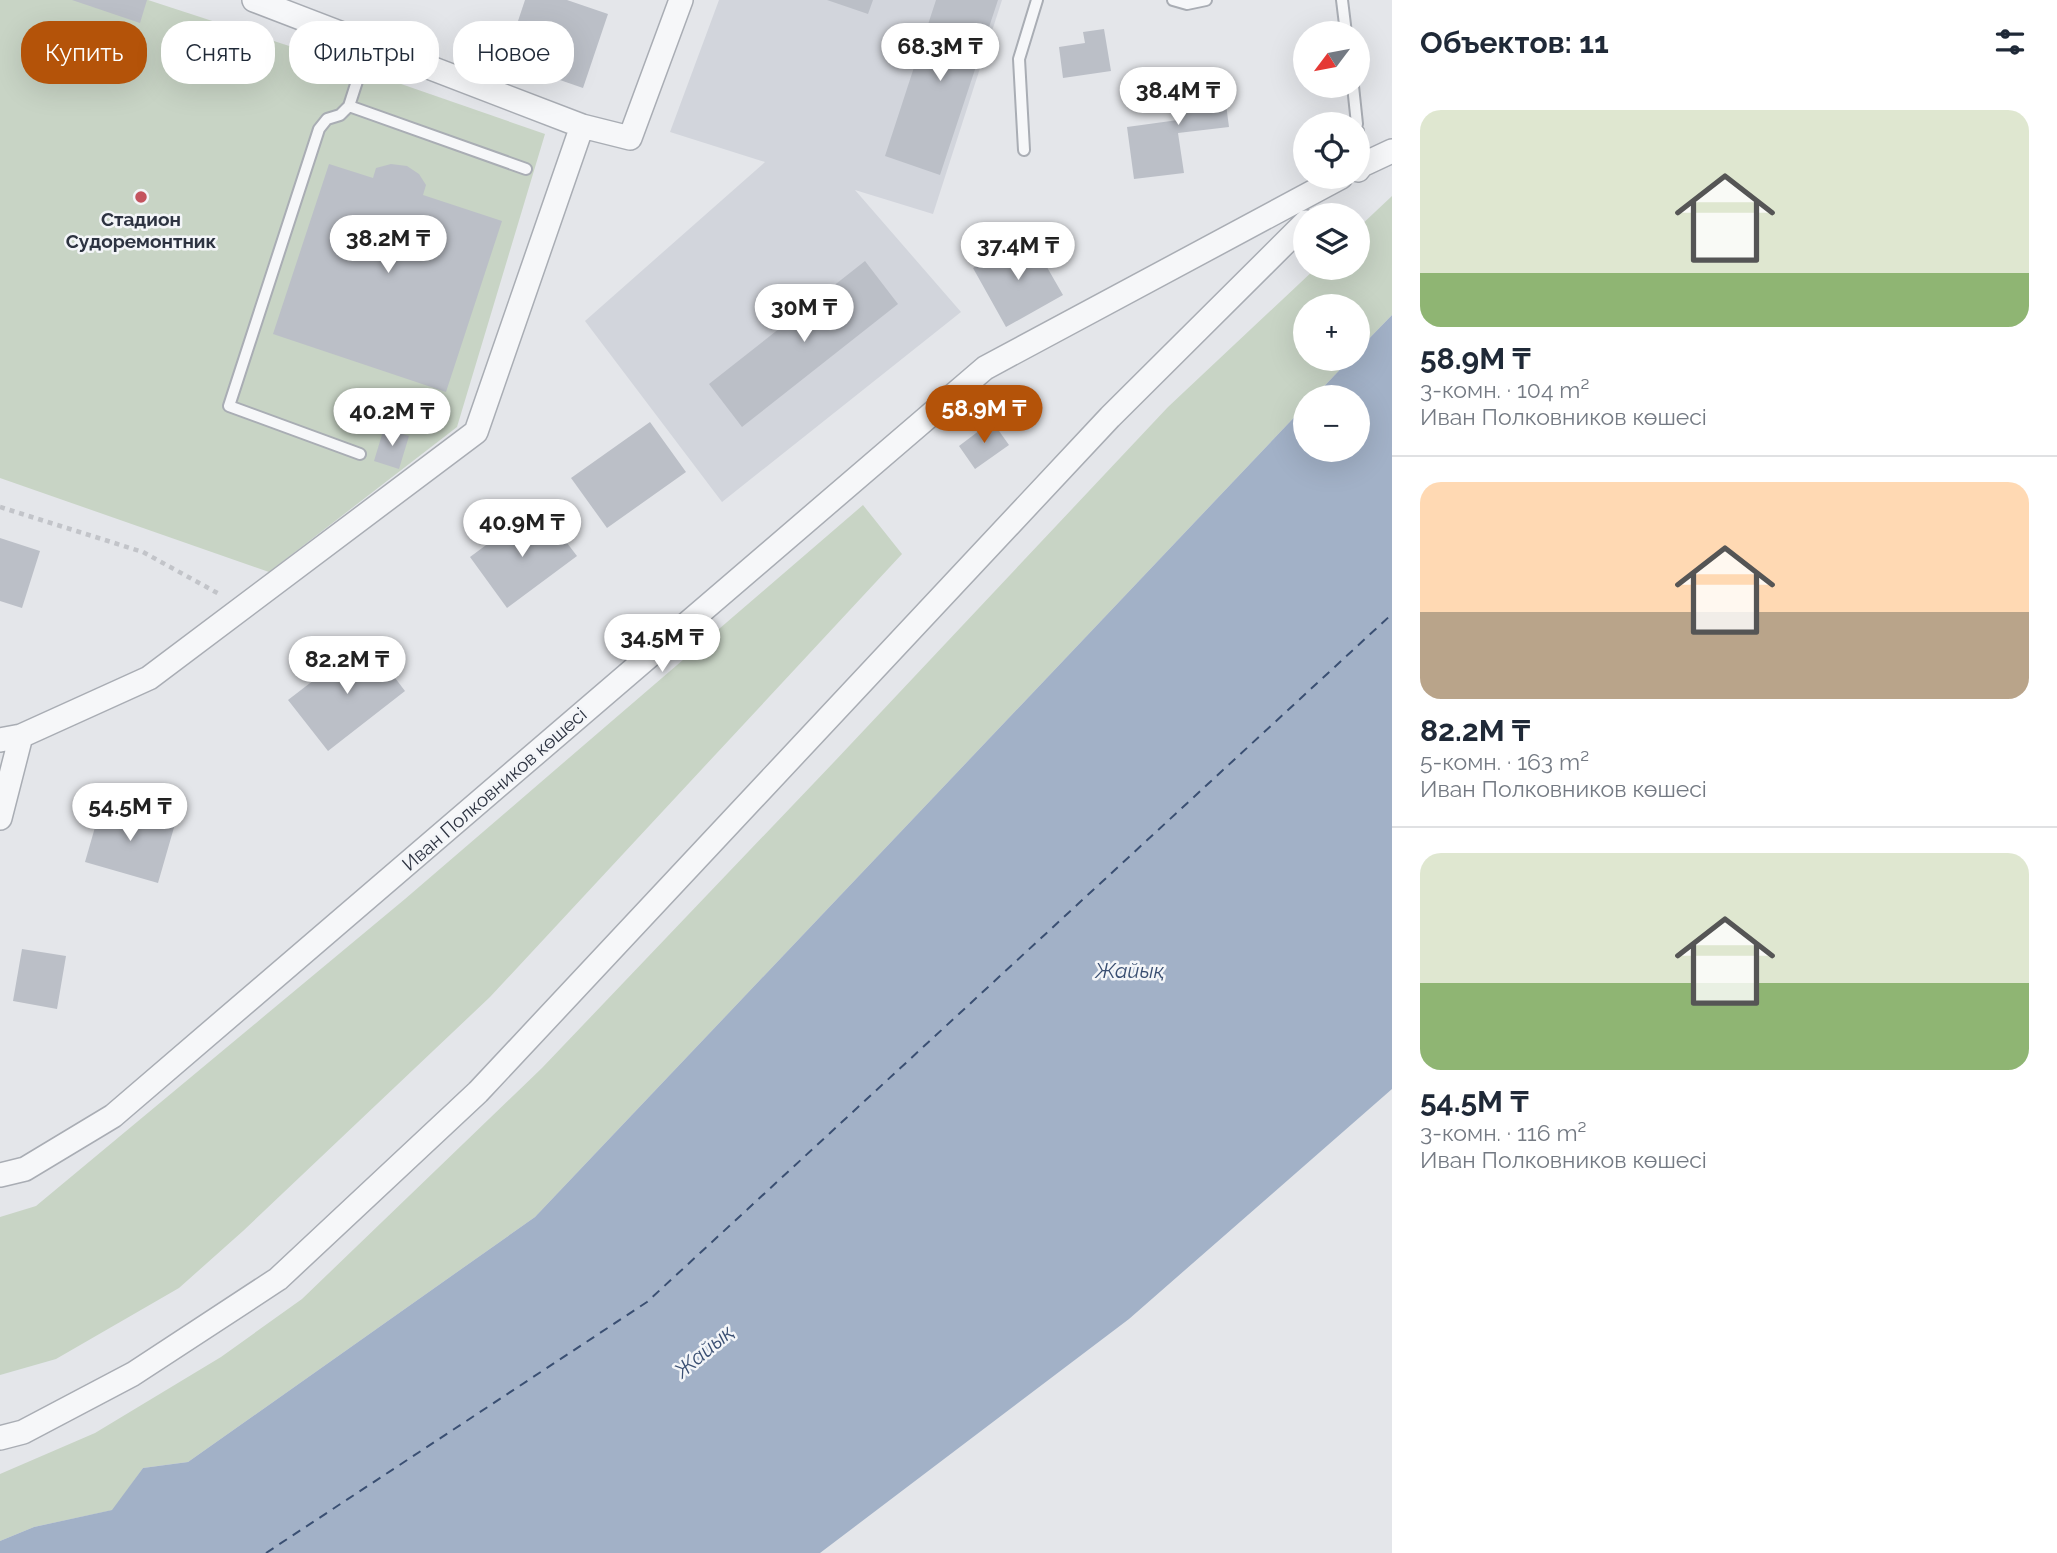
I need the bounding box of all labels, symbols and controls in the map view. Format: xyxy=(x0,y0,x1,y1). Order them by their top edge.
chip: Купить xyxy=(21,21,147,84)
chip: Снять xyxy=(161,21,275,84)
chip: Фильтры xyxy=(289,21,439,84)
chip: Новое xyxy=(453,21,574,84)
north arrow xyxy=(1293,21,1370,98)
map controls xyxy=(1293,21,1370,462)
icon: filters xyxy=(1991,23,2029,61)
pin: 68.3M ₸ xyxy=(875,24,1005,83)
text: Объектов: 11 xyxy=(1420,25,1609,60)
text: 68.3M ₸ xyxy=(897,32,983,59)
pin: 38.4M ₸ xyxy=(1113,68,1243,127)
text: 38.4M ₸ xyxy=(1136,76,1220,103)
button: locate xyxy=(1293,112,1370,189)
icon: home xyxy=(1662,155,1788,281)
marker: Стадион Судоремонтник xyxy=(133,189,149,205)
button: layers xyxy=(1293,203,1370,280)
place label: Стадион Судоремонтник xyxy=(66,208,216,252)
pin: 38.2M ₸ xyxy=(323,216,453,275)
pin: 37.4M ₸ xyxy=(953,222,1083,282)
text: 38.2M ₸ xyxy=(346,224,430,251)
text: 37.4M ₸ xyxy=(977,231,1059,258)
pin: 30M ₸ xyxy=(755,284,853,344)
text: 30M ₸ xyxy=(771,293,837,320)
button: + xyxy=(1293,294,1370,371)
text: 58.9M ₸ xyxy=(1420,341,1531,376)
text: 3-комн. · 104 m² xyxy=(1420,376,1589,403)
button: − xyxy=(1293,385,1370,462)
pin: 58.9M ₸ xyxy=(919,386,1049,445)
pin: 40.2M ₸ xyxy=(327,388,457,448)
text: 58.9M ₸ xyxy=(941,394,1027,421)
text: 40.2M ₸ xyxy=(349,397,435,424)
text: Иван Полковников көшесі xyxy=(1420,403,1707,430)
pin: 40.9M ₸ xyxy=(457,500,587,559)
text: 40.9M ₸ xyxy=(479,508,565,535)
icon: home xyxy=(1662,527,1788,653)
pin: 34.5M ₸ xyxy=(597,614,727,674)
text: 34.5M ₸ xyxy=(620,623,704,650)
pin: 82.2M ₸ xyxy=(282,636,412,696)
text: 82.2M ₸ xyxy=(305,645,389,672)
street label: Иван Полковников көшесі xyxy=(397,703,591,875)
text: 82.2M ₸ xyxy=(1420,713,1530,748)
text: 5-комн. · 163 m² xyxy=(1420,748,1589,775)
text: Иван Полковников көшесі xyxy=(1420,775,1707,802)
pin: 54.5M ₸ xyxy=(65,784,195,843)
text: 54.5M ₸ xyxy=(88,792,172,819)
icon: home xyxy=(1662,898,1788,1024)
water label: Жайық xyxy=(1094,958,1165,983)
text: 54.5M ₸ xyxy=(1420,1084,1529,1119)
text: 3-комн. · 116 m² xyxy=(1420,1119,1586,1146)
text: Иван Полковников көшесі xyxy=(1420,1146,1707,1173)
water label: Жайық xyxy=(669,1319,739,1384)

